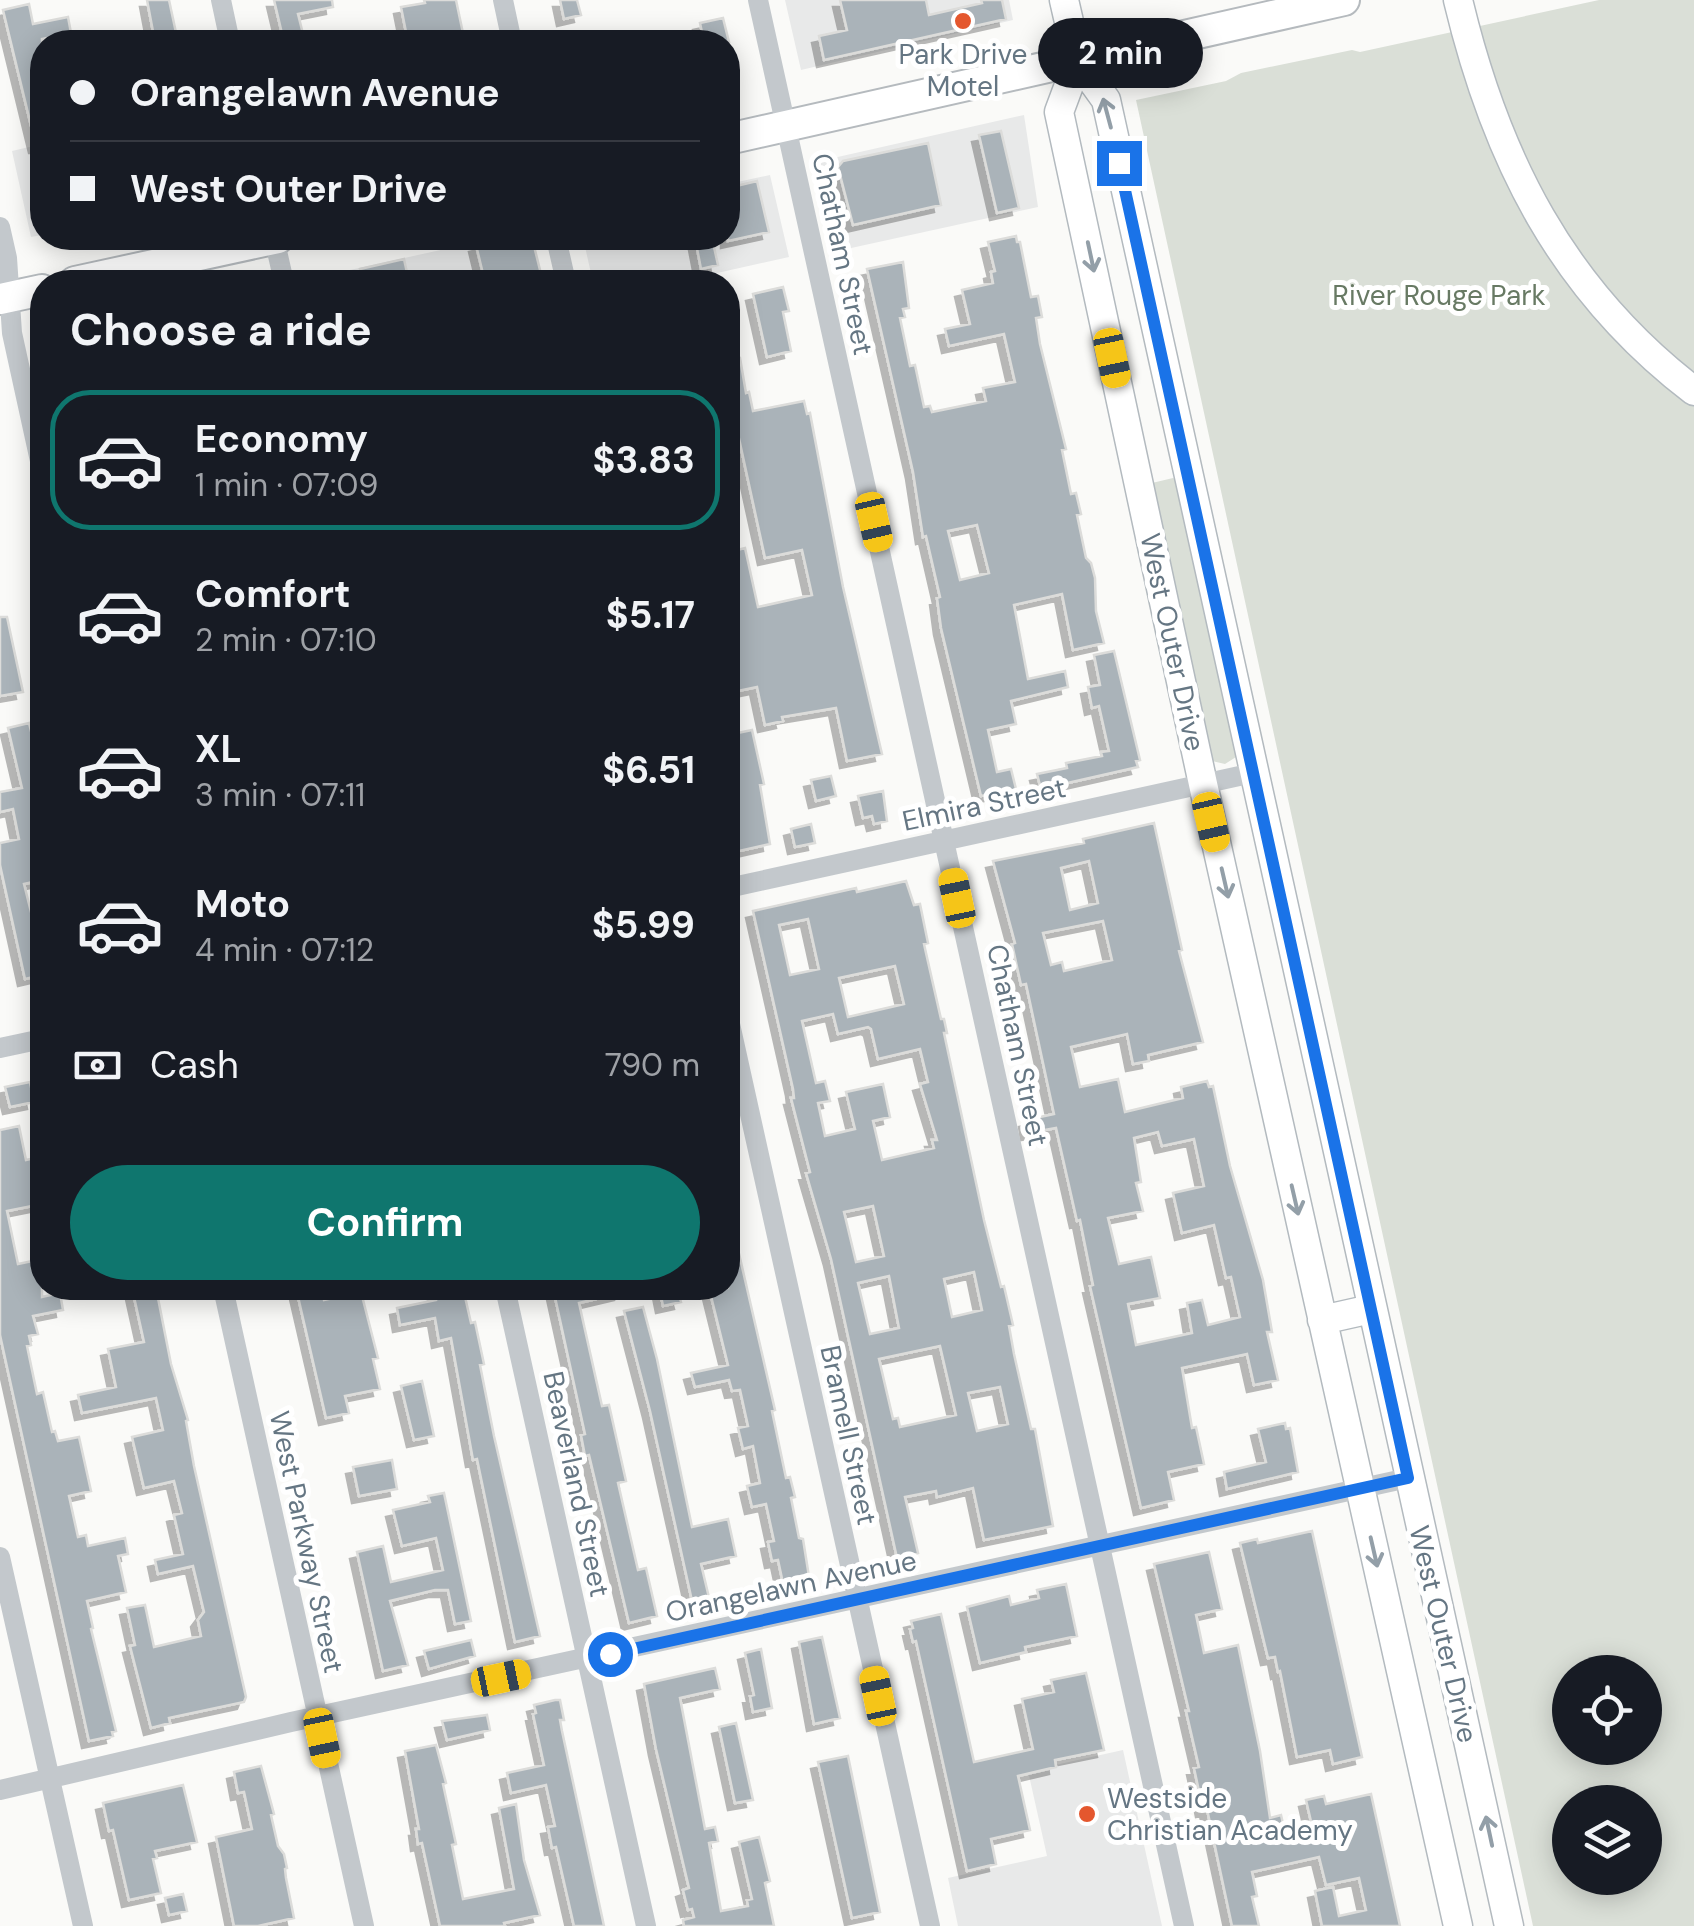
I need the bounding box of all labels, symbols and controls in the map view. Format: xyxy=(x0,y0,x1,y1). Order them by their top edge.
marker: Park Drive Motel xyxy=(952,10,974,32)
callout: 2 min xyxy=(1036,18,1202,88)
text: 2 min xyxy=(1078,32,1163,74)
place label: Park Drive Motel xyxy=(898,36,1028,105)
text: Orangelawn Avenue xyxy=(130,68,500,118)
one-way arrow xyxy=(1097,97,1116,129)
route end xyxy=(1097,141,1142,186)
street label: Chatham Street xyxy=(803,150,882,358)
text: West Outer Drive xyxy=(130,164,447,214)
one-way arrow xyxy=(1082,240,1101,272)
park label: River Rouge Park xyxy=(1332,277,1546,314)
text: Choose a ride xyxy=(70,300,372,359)
car xyxy=(1091,326,1133,390)
text: Economy xyxy=(195,414,368,464)
icon: car xyxy=(75,415,165,505)
text: $3.83 xyxy=(593,435,695,485)
text: 1 min · 07:09 xyxy=(195,464,378,506)
car xyxy=(853,489,895,555)
street label: West Outer Drive xyxy=(1131,530,1214,754)
text: Comfort xyxy=(195,569,351,619)
icon: car xyxy=(75,570,165,660)
text: $5.17 xyxy=(606,590,695,640)
text: 2 min · 07:10 xyxy=(195,619,377,661)
text: XL xyxy=(195,724,242,774)
icon: car xyxy=(75,725,165,815)
text: $6.51 xyxy=(602,745,695,795)
street label: Elmira Street xyxy=(899,769,1069,840)
text: 3 min · 07:11 xyxy=(195,774,365,816)
car xyxy=(1190,789,1232,855)
car xyxy=(936,866,978,930)
one-way arrow xyxy=(1217,866,1235,898)
text: Moto xyxy=(195,879,290,929)
icon: car xyxy=(75,880,165,970)
text: $5.99 xyxy=(592,900,695,950)
text: 4 min · 07:12 xyxy=(195,929,374,971)
street label: Chatham Street xyxy=(978,941,1057,1149)
icon: cash xyxy=(70,1038,125,1093)
text: Cash xyxy=(150,1040,239,1090)
text: 790 m xyxy=(605,1044,700,1086)
button: Confirm xyxy=(70,1165,700,1280)
one-way arrow xyxy=(1287,1183,1306,1215)
street label: Bramell Street xyxy=(811,1342,886,1528)
street label: Beaverland Street xyxy=(535,1368,618,1600)
street label: West Parkway Street xyxy=(261,1408,352,1676)
street label: West Outer Drive xyxy=(1401,1522,1486,1746)
one-way arrow xyxy=(1366,1535,1384,1567)
street label: Orangelawn Avenue xyxy=(662,1542,920,1631)
route start xyxy=(588,1632,633,1677)
map controls xyxy=(1552,1655,1662,1895)
button: locate xyxy=(1552,1655,1662,1765)
car xyxy=(469,1657,533,1699)
car xyxy=(857,1664,899,1728)
car xyxy=(301,1706,343,1770)
place label: Westside Christian Academy xyxy=(1107,1780,1353,1849)
button: layers xyxy=(1552,1785,1662,1895)
marker: Westside Christian Academy xyxy=(1076,1803,1098,1825)
one-way arrow xyxy=(1478,1815,1497,1847)

